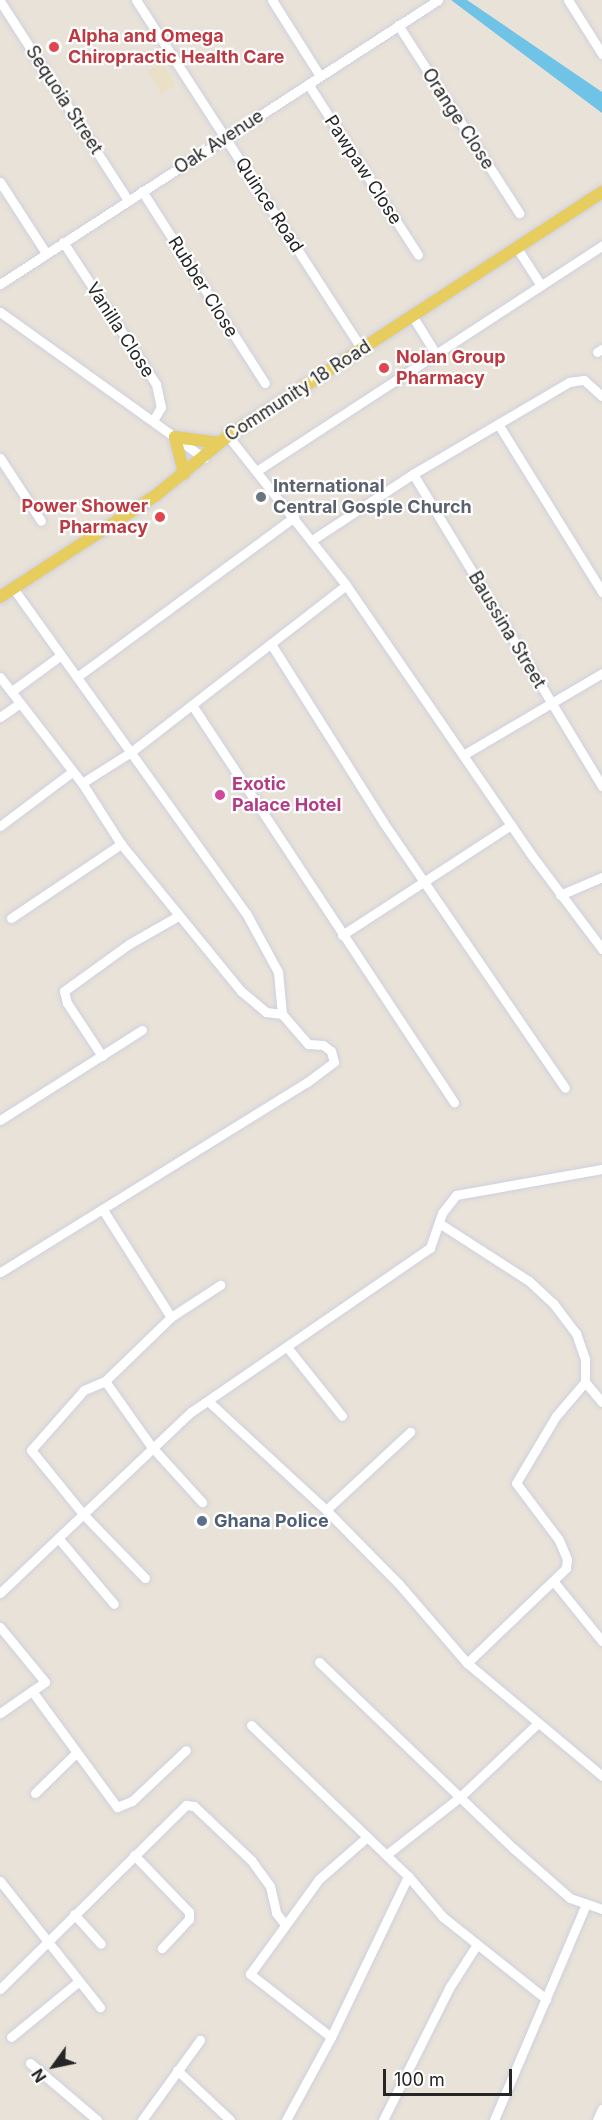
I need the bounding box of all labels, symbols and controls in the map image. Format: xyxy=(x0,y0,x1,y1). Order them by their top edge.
place label: Alpha and Omega Chiropractic Health Care xyxy=(68,26,285,68)
marker: Alpha and Omega Chiropractic Health Care xyxy=(45,38,63,56)
street label: Sequoia Street xyxy=(21,42,107,158)
street label: Orange Close xyxy=(417,64,499,174)
street label: Oak Avenue xyxy=(170,105,268,179)
street label: Pawpaw Close xyxy=(320,111,406,229)
street label: Quince Road xyxy=(230,154,308,256)
street label: Rubber Close xyxy=(163,233,243,341)
street label: Vanilla Close xyxy=(81,278,159,382)
street label: Community 18 Road xyxy=(221,336,375,446)
place label: Nolan Group Pharmacy xyxy=(396,347,506,389)
marker: Nolan Group Pharmacy xyxy=(377,361,391,375)
place label: International Central Gosple Church xyxy=(273,476,472,518)
marker: International Central Gosple Church xyxy=(254,490,268,504)
place label: Power Shower Pharmacy xyxy=(21,496,148,538)
marker: Power Shower Pharmacy xyxy=(153,510,167,524)
street label: Baussina Street xyxy=(464,568,550,692)
place label: Exotic Palace Hotel xyxy=(232,774,341,816)
marker: Exotic Palace Hotel xyxy=(213,788,227,802)
place label: Ghana Police xyxy=(214,1510,329,1532)
marker: Ghana Police xyxy=(195,1514,209,1528)
north arrow xyxy=(24,2036,84,2096)
scale bar xyxy=(386,2057,515,2095)
text: N xyxy=(27,2065,51,2086)
text: 100 m xyxy=(394,2069,445,2090)

